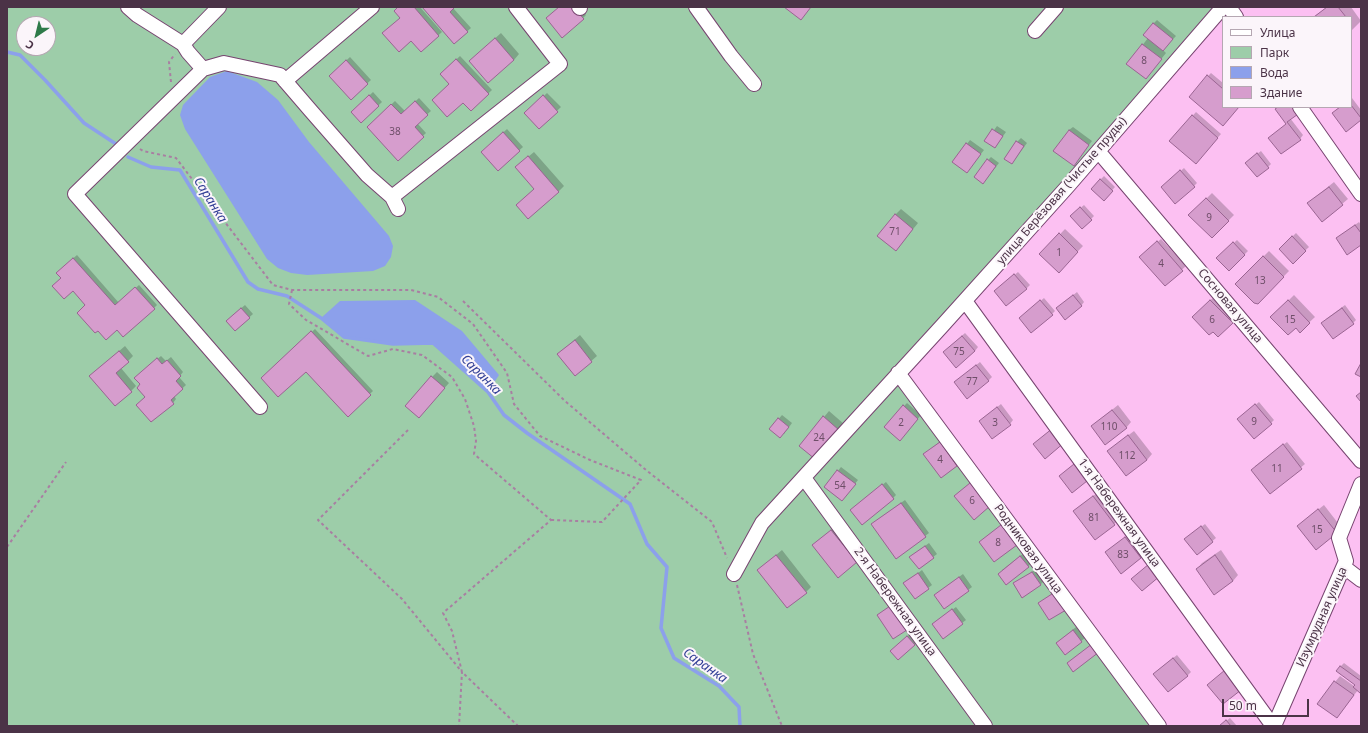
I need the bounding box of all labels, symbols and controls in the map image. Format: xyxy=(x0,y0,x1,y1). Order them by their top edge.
north arrow xyxy=(16,16,56,56)
legend xyxy=(1222,16,1352,108)
text: Улица xyxy=(1260,24,1295,41)
text: С xyxy=(22,37,37,54)
text: Парк xyxy=(1260,44,1289,61)
house number: 8 xyxy=(1141,55,1147,67)
text: Вода xyxy=(1260,64,1289,81)
text: Здание xyxy=(1260,84,1302,101)
street label: улица Берёзовая (Чистые пруды) xyxy=(994,114,1130,268)
house number: 38 xyxy=(389,126,401,138)
water label: Саранка xyxy=(190,174,230,226)
house number: 9 xyxy=(1206,212,1212,224)
house number: 71 xyxy=(889,226,901,238)
house number: 1 xyxy=(1056,247,1062,259)
house number: 4 xyxy=(1158,258,1164,270)
street label: Сосновая улица xyxy=(1195,266,1265,346)
house number: 13 xyxy=(1254,275,1266,287)
house number: 6 xyxy=(1209,314,1215,326)
house number: 15 xyxy=(1284,314,1296,326)
house number: 75 xyxy=(953,346,965,358)
water label: Саранка xyxy=(458,352,504,398)
house number: 77 xyxy=(966,376,978,388)
house number: 9 xyxy=(1251,416,1257,428)
house number: 2 xyxy=(898,417,904,429)
house number: 3 xyxy=(992,417,998,429)
house number: 110 xyxy=(1100,421,1118,433)
house number: 24 xyxy=(813,432,825,444)
house number: 112 xyxy=(1118,450,1136,462)
house number: 4 xyxy=(937,454,943,466)
street label: 1-я Набережная улица xyxy=(1075,456,1163,570)
house number: 11 xyxy=(1271,463,1283,475)
house number: 54 xyxy=(834,480,846,492)
house number: 6 xyxy=(969,495,975,507)
street label: Родниковая улица xyxy=(991,501,1065,597)
house number: 81 xyxy=(1088,512,1100,524)
house number: 15 xyxy=(1311,524,1323,536)
house number: 8 xyxy=(995,537,1001,549)
street label: 2-я Набережная улица xyxy=(851,545,939,659)
house number: 83 xyxy=(1117,549,1129,561)
street label: Изумрудная улица xyxy=(1293,565,1351,669)
water label: Саранка xyxy=(680,645,730,687)
scale bar xyxy=(1224,691,1311,717)
text: 50 m xyxy=(1229,697,1257,714)

